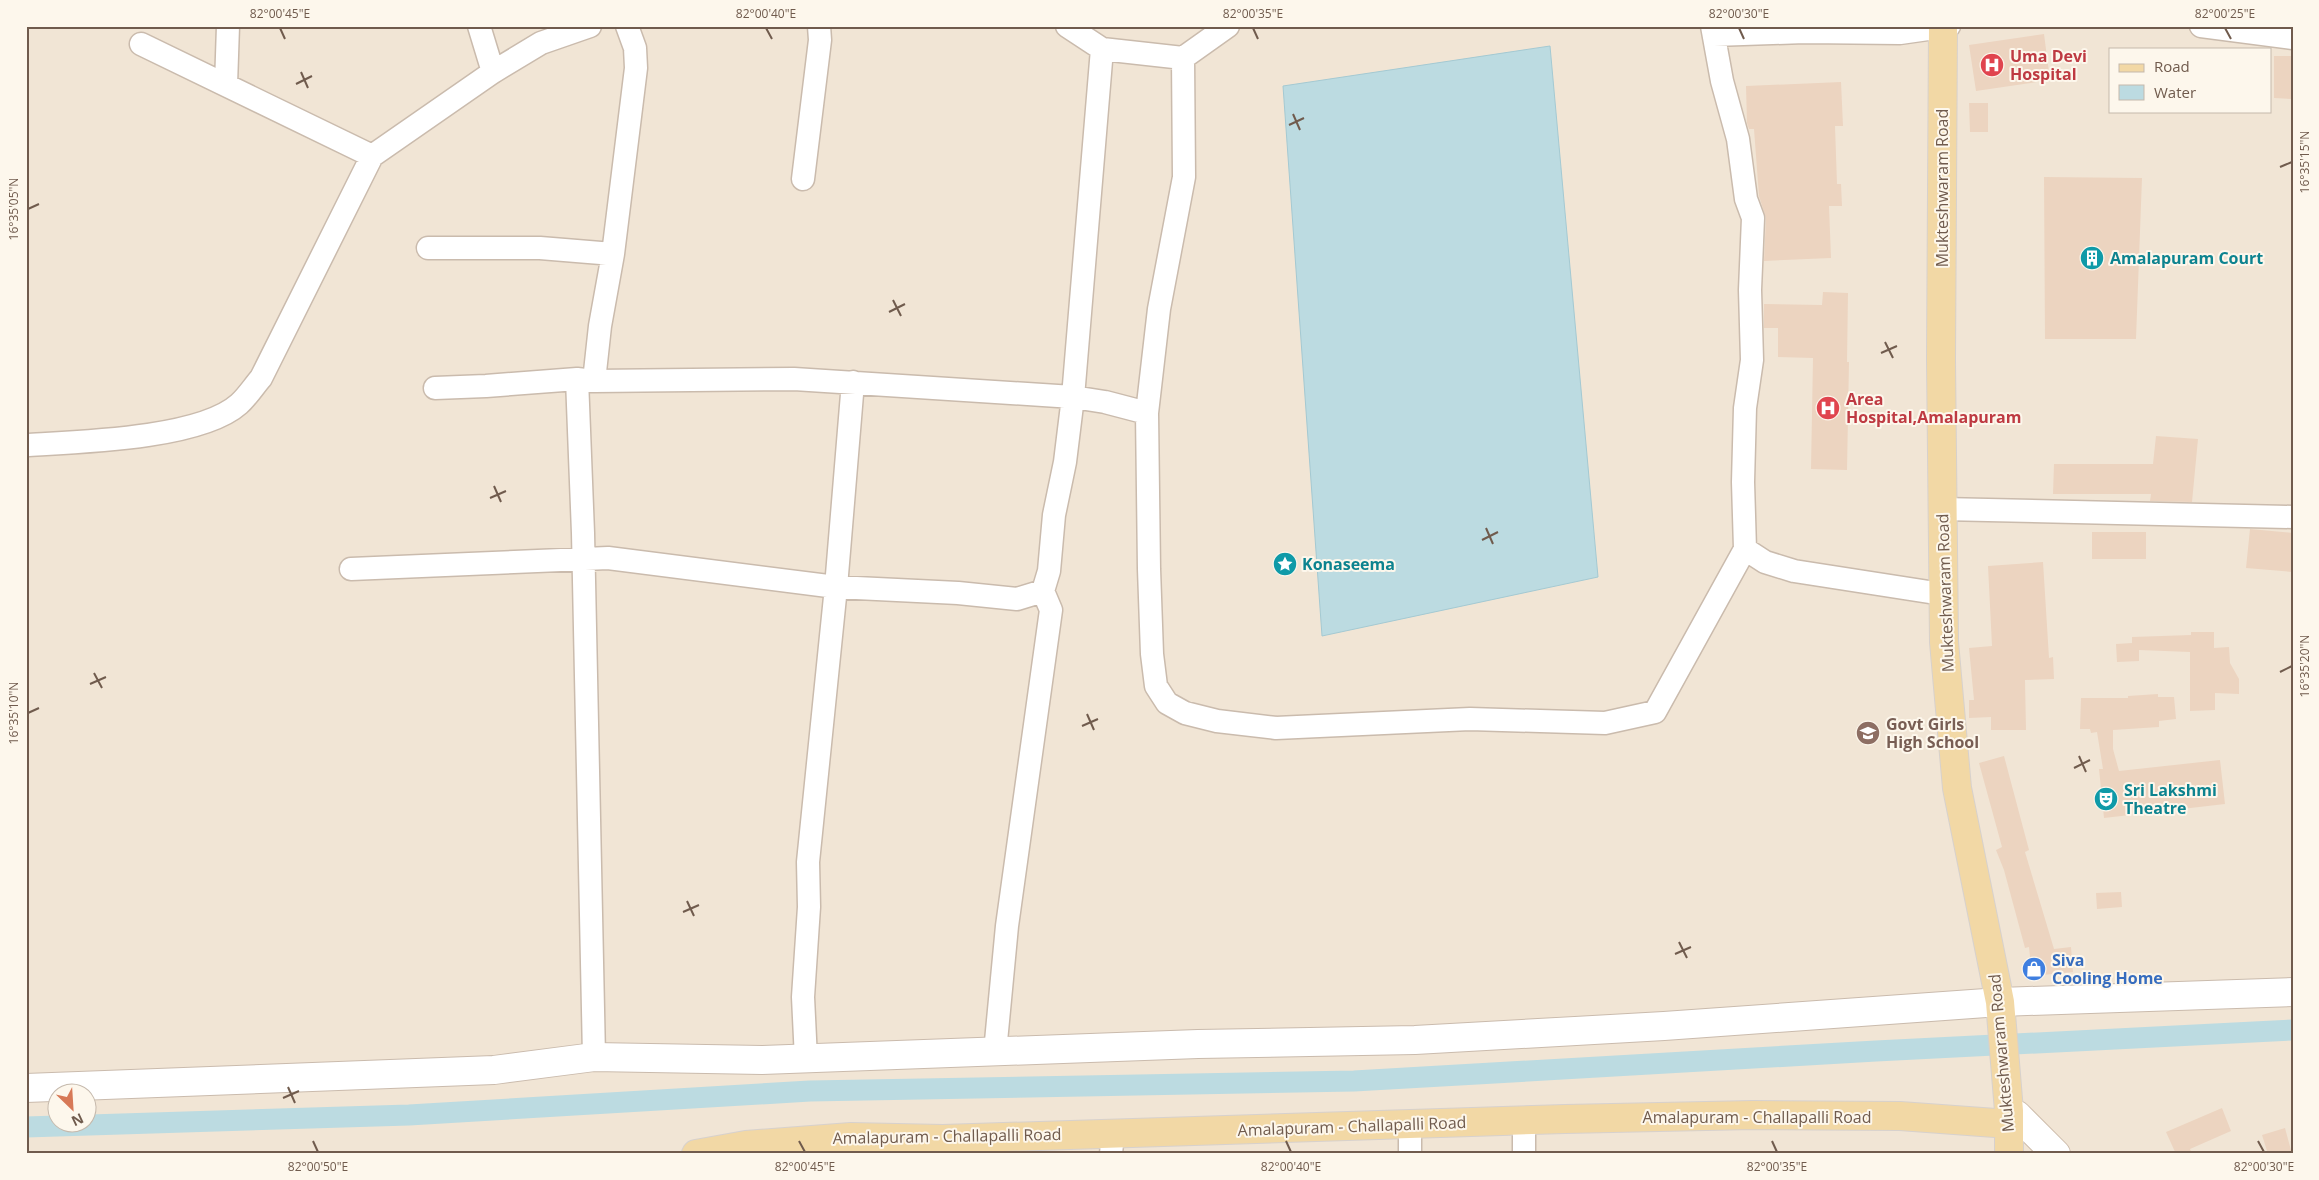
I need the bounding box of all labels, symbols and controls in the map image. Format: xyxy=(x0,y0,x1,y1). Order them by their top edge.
text: 82°00'45"E xyxy=(250,5,310,22)
text: 82°00'40"E xyxy=(736,5,796,22)
text: 82°00'35"E xyxy=(1223,5,1283,22)
text: 82°00'30"E xyxy=(1709,5,1769,22)
text: 82°00'25"E xyxy=(2195,5,2255,22)
place label: Uma Devi Hospital xyxy=(2010,45,2087,85)
legend xyxy=(2109,48,2272,112)
hospital icon: Uma Devi Hospital xyxy=(1979,52,2005,78)
text: Road xyxy=(2154,56,2190,76)
text: Water xyxy=(2154,82,2196,102)
street label: Mukteshwaram Road xyxy=(1931,109,1953,267)
text: 16°35'15"N xyxy=(2296,131,2313,193)
text: 16°35'05"N xyxy=(5,178,22,240)
building icon: Amalapuram Court xyxy=(2079,245,2105,271)
place label: Amalapuram Court xyxy=(2110,247,2263,269)
place label: Area Hospital,Amalapuram xyxy=(1846,388,2021,428)
hospital icon: Area Hospital,Amalapuram xyxy=(1815,395,1841,421)
street label: Mukteshwaram Road xyxy=(1931,513,1959,673)
place icon: Konaseema xyxy=(1272,551,1298,577)
place label: Konaseema xyxy=(1302,553,1395,575)
text: 16°35'20"N xyxy=(2296,635,2313,697)
text: 16°35'10"N xyxy=(5,682,22,744)
place label: Govt Girls High School xyxy=(1886,713,1979,753)
school or university icon: Govt Girls High School xyxy=(1855,720,1881,746)
place label: Sri Lakshmi Theatre xyxy=(2124,779,2217,819)
theatre icon: Sri Lakshmi Theatre xyxy=(2093,786,2119,812)
place label: Siva Cooling Home xyxy=(2052,949,2163,989)
shop icon: Siva Cooling Home xyxy=(2021,956,2047,982)
street label: Mukteshwaram Road xyxy=(1983,973,2019,1133)
north arrow xyxy=(48,1082,98,1132)
street label: Amalapuram - Challapalli Road xyxy=(1643,1106,1871,1128)
text: N xyxy=(69,1109,87,1131)
street label: Amalapuram - Challapalli Road xyxy=(1237,1111,1467,1141)
street label: Amalapuram - Challapalli Road xyxy=(832,1123,1062,1149)
text: 82°00'50"E xyxy=(288,1158,348,1175)
text: 82°00'45"E xyxy=(775,1158,835,1175)
text: 82°00'40"E xyxy=(1261,1158,1321,1175)
text: 82°00'35"E xyxy=(1747,1158,1807,1175)
text: 82°00'30"E xyxy=(2234,1158,2294,1175)

